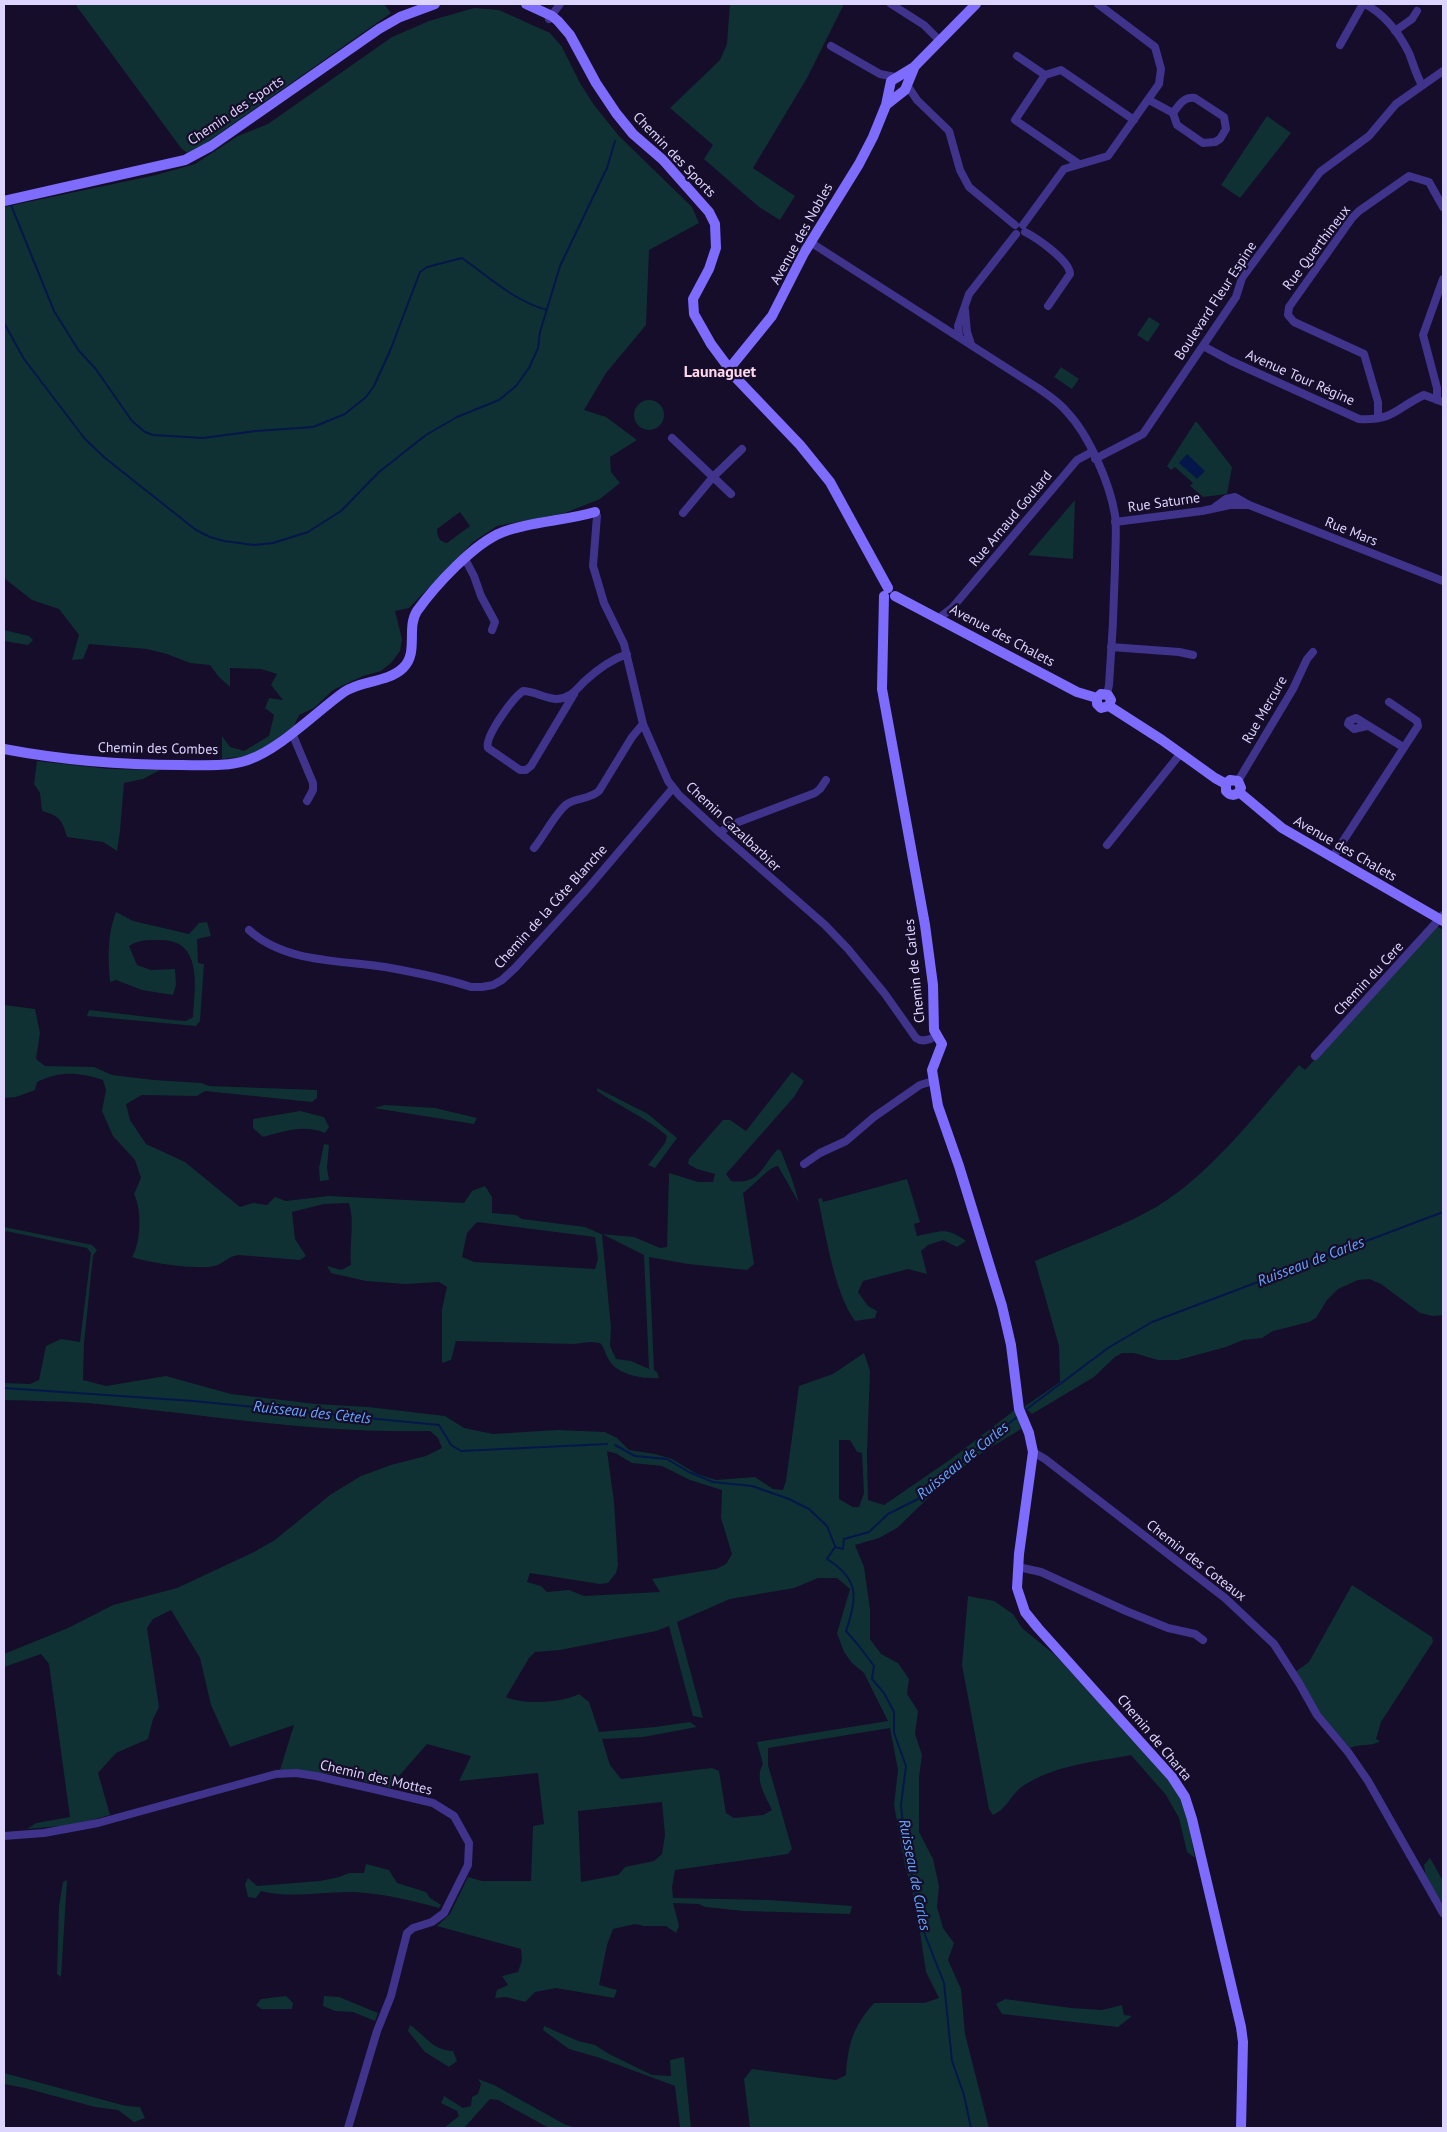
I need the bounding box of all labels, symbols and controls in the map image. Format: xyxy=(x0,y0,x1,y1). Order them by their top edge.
street label: Chemin des Sports xyxy=(185,73,287,149)
street label: Chemin des Sports xyxy=(629,109,719,201)
street label: Avenue des Nobles xyxy=(767,180,837,288)
street label: Rue Querthineux xyxy=(1280,202,1354,294)
street label: Boulevard Fleur Espine xyxy=(1171,239,1261,363)
street label: Avenue Tour Régine xyxy=(1243,346,1357,410)
district label: Launaguet xyxy=(684,362,756,382)
street label: Rue Arnaud Goulard xyxy=(966,468,1056,570)
street label: Rue Saturne xyxy=(1127,490,1201,516)
street label: Rue Mars xyxy=(1322,514,1380,550)
street label: Avenue des Chalets xyxy=(947,601,1057,671)
street label: Rue Mercure xyxy=(1239,673,1291,747)
street label: Chemin des Combes xyxy=(98,740,218,758)
street label: Chemin Cazalbarbier xyxy=(682,779,784,875)
street label: Avenue des Chalets xyxy=(1290,813,1400,885)
street label: Chemin de la Côte Blanche xyxy=(491,842,611,972)
street label: Chemin de Carles xyxy=(901,918,929,1024)
street label: Chemin du Cere xyxy=(1331,939,1407,1019)
water label: Ruisseau de Carles xyxy=(1255,1233,1367,1291)
water label: Ruisseau des Cètels xyxy=(252,1398,372,1428)
water label: Ruisseau de Carles xyxy=(913,1418,1013,1504)
street label: Chemin des Coteaux xyxy=(1143,1517,1249,1605)
street label: Chemin de Charta xyxy=(1113,1692,1195,1784)
street label: Chemin des Mottes xyxy=(318,1757,434,1799)
water label: Ruisseau de Carles xyxy=(894,1818,934,1932)

